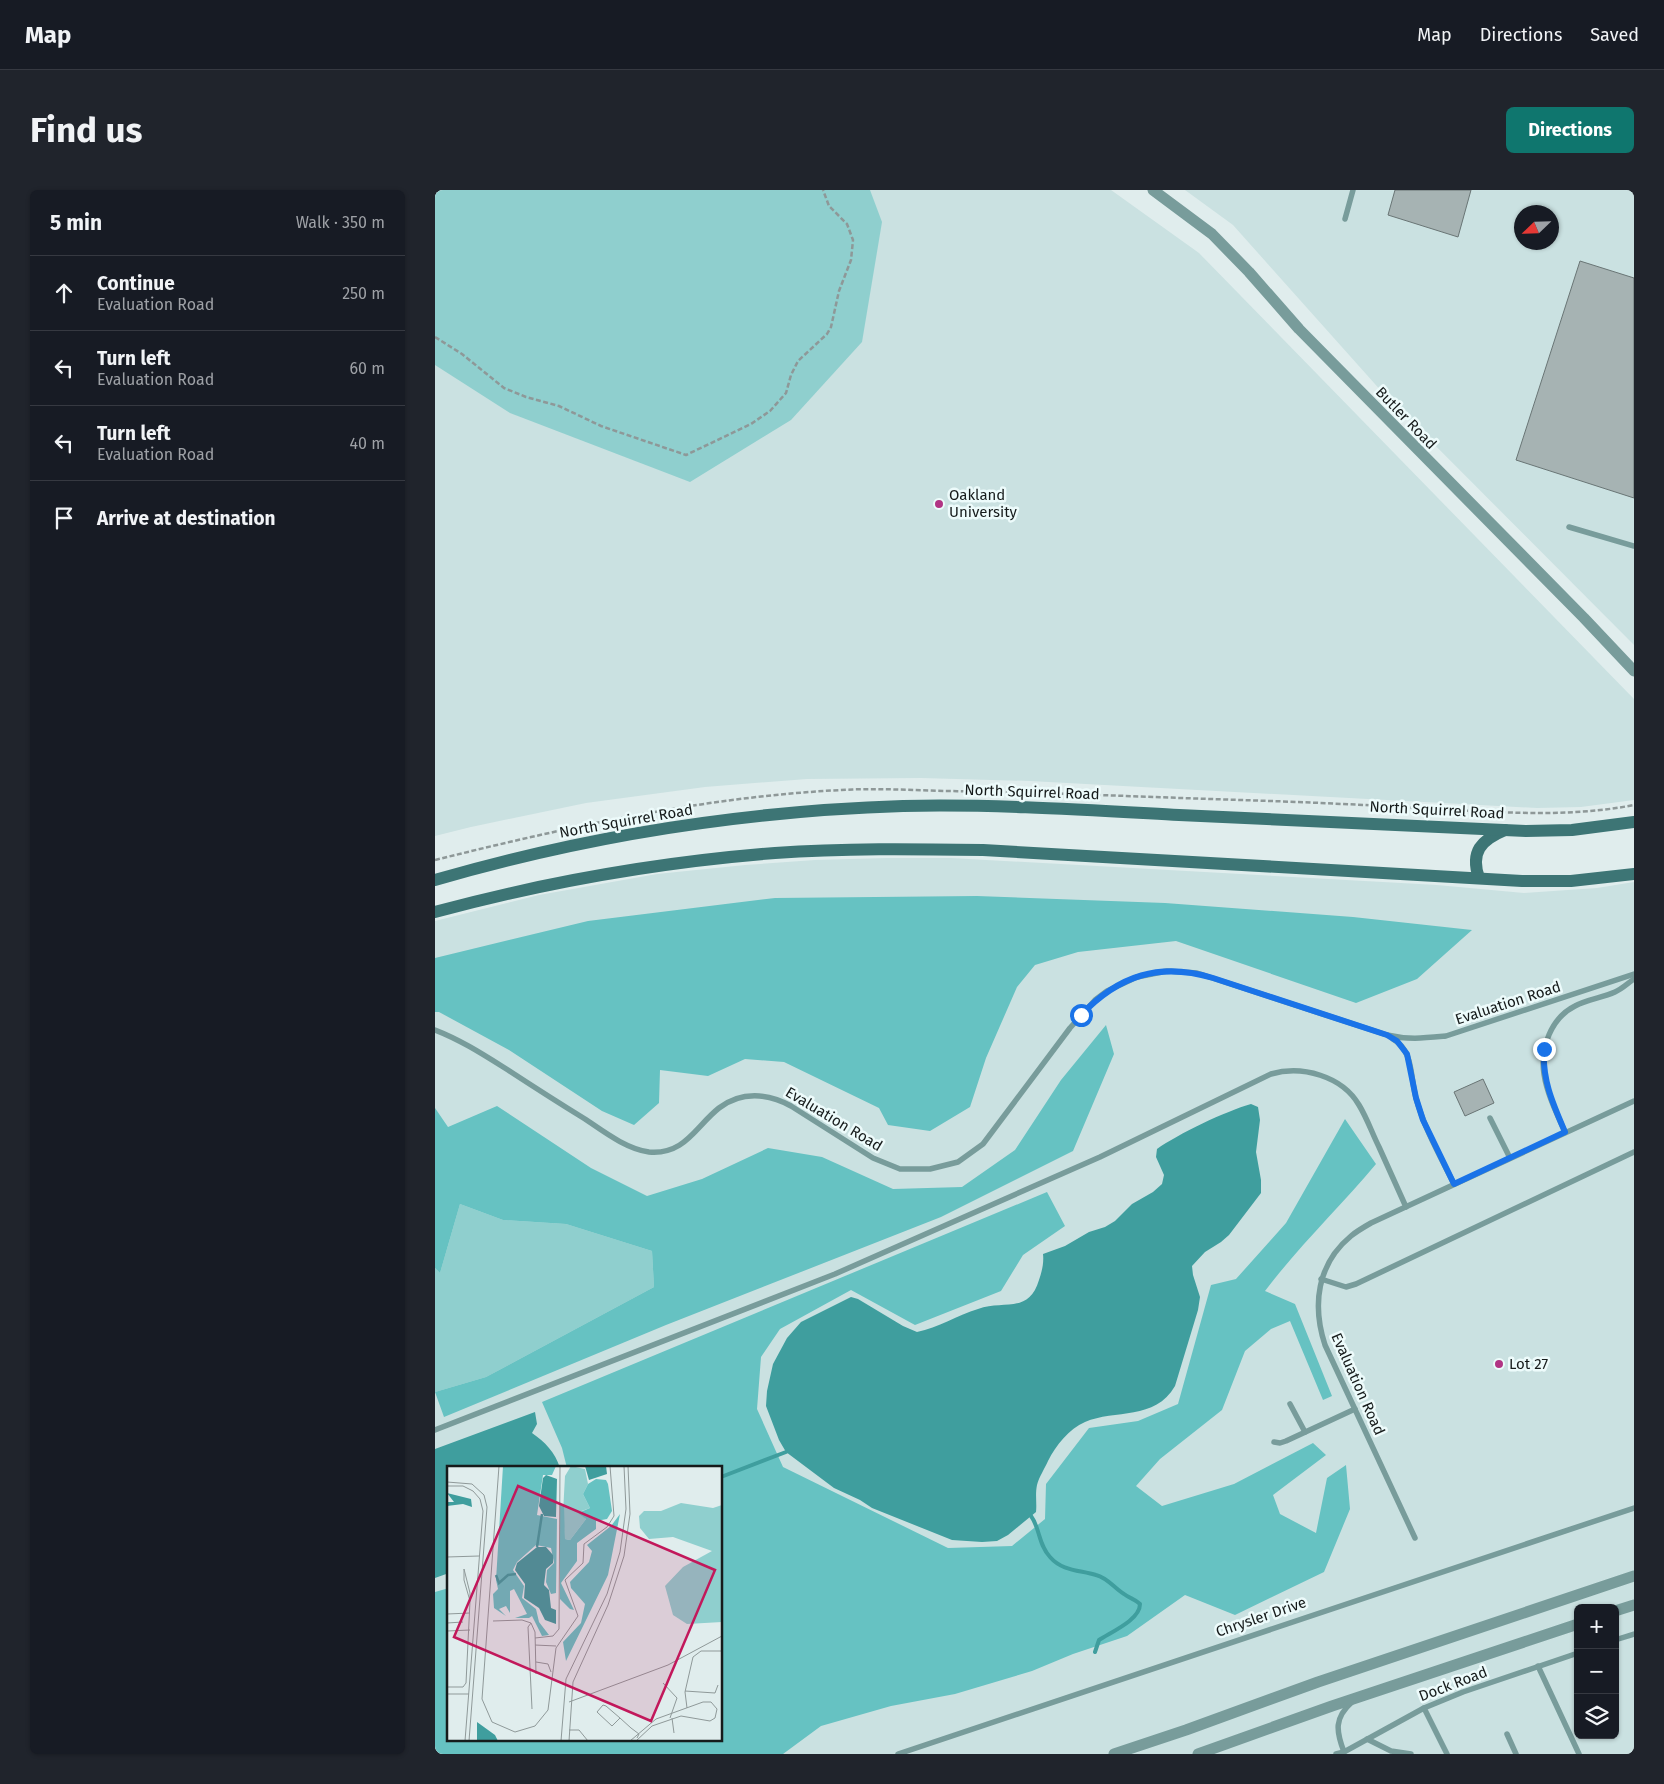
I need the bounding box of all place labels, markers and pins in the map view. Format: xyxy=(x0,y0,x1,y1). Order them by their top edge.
place label: Oakland University xyxy=(949,486,1018,521)
marker: Oakland University xyxy=(933,498,945,510)
place label: Lot 27 xyxy=(1509,1355,1549,1373)
marker: Lot 27 xyxy=(1493,1358,1505,1370)

